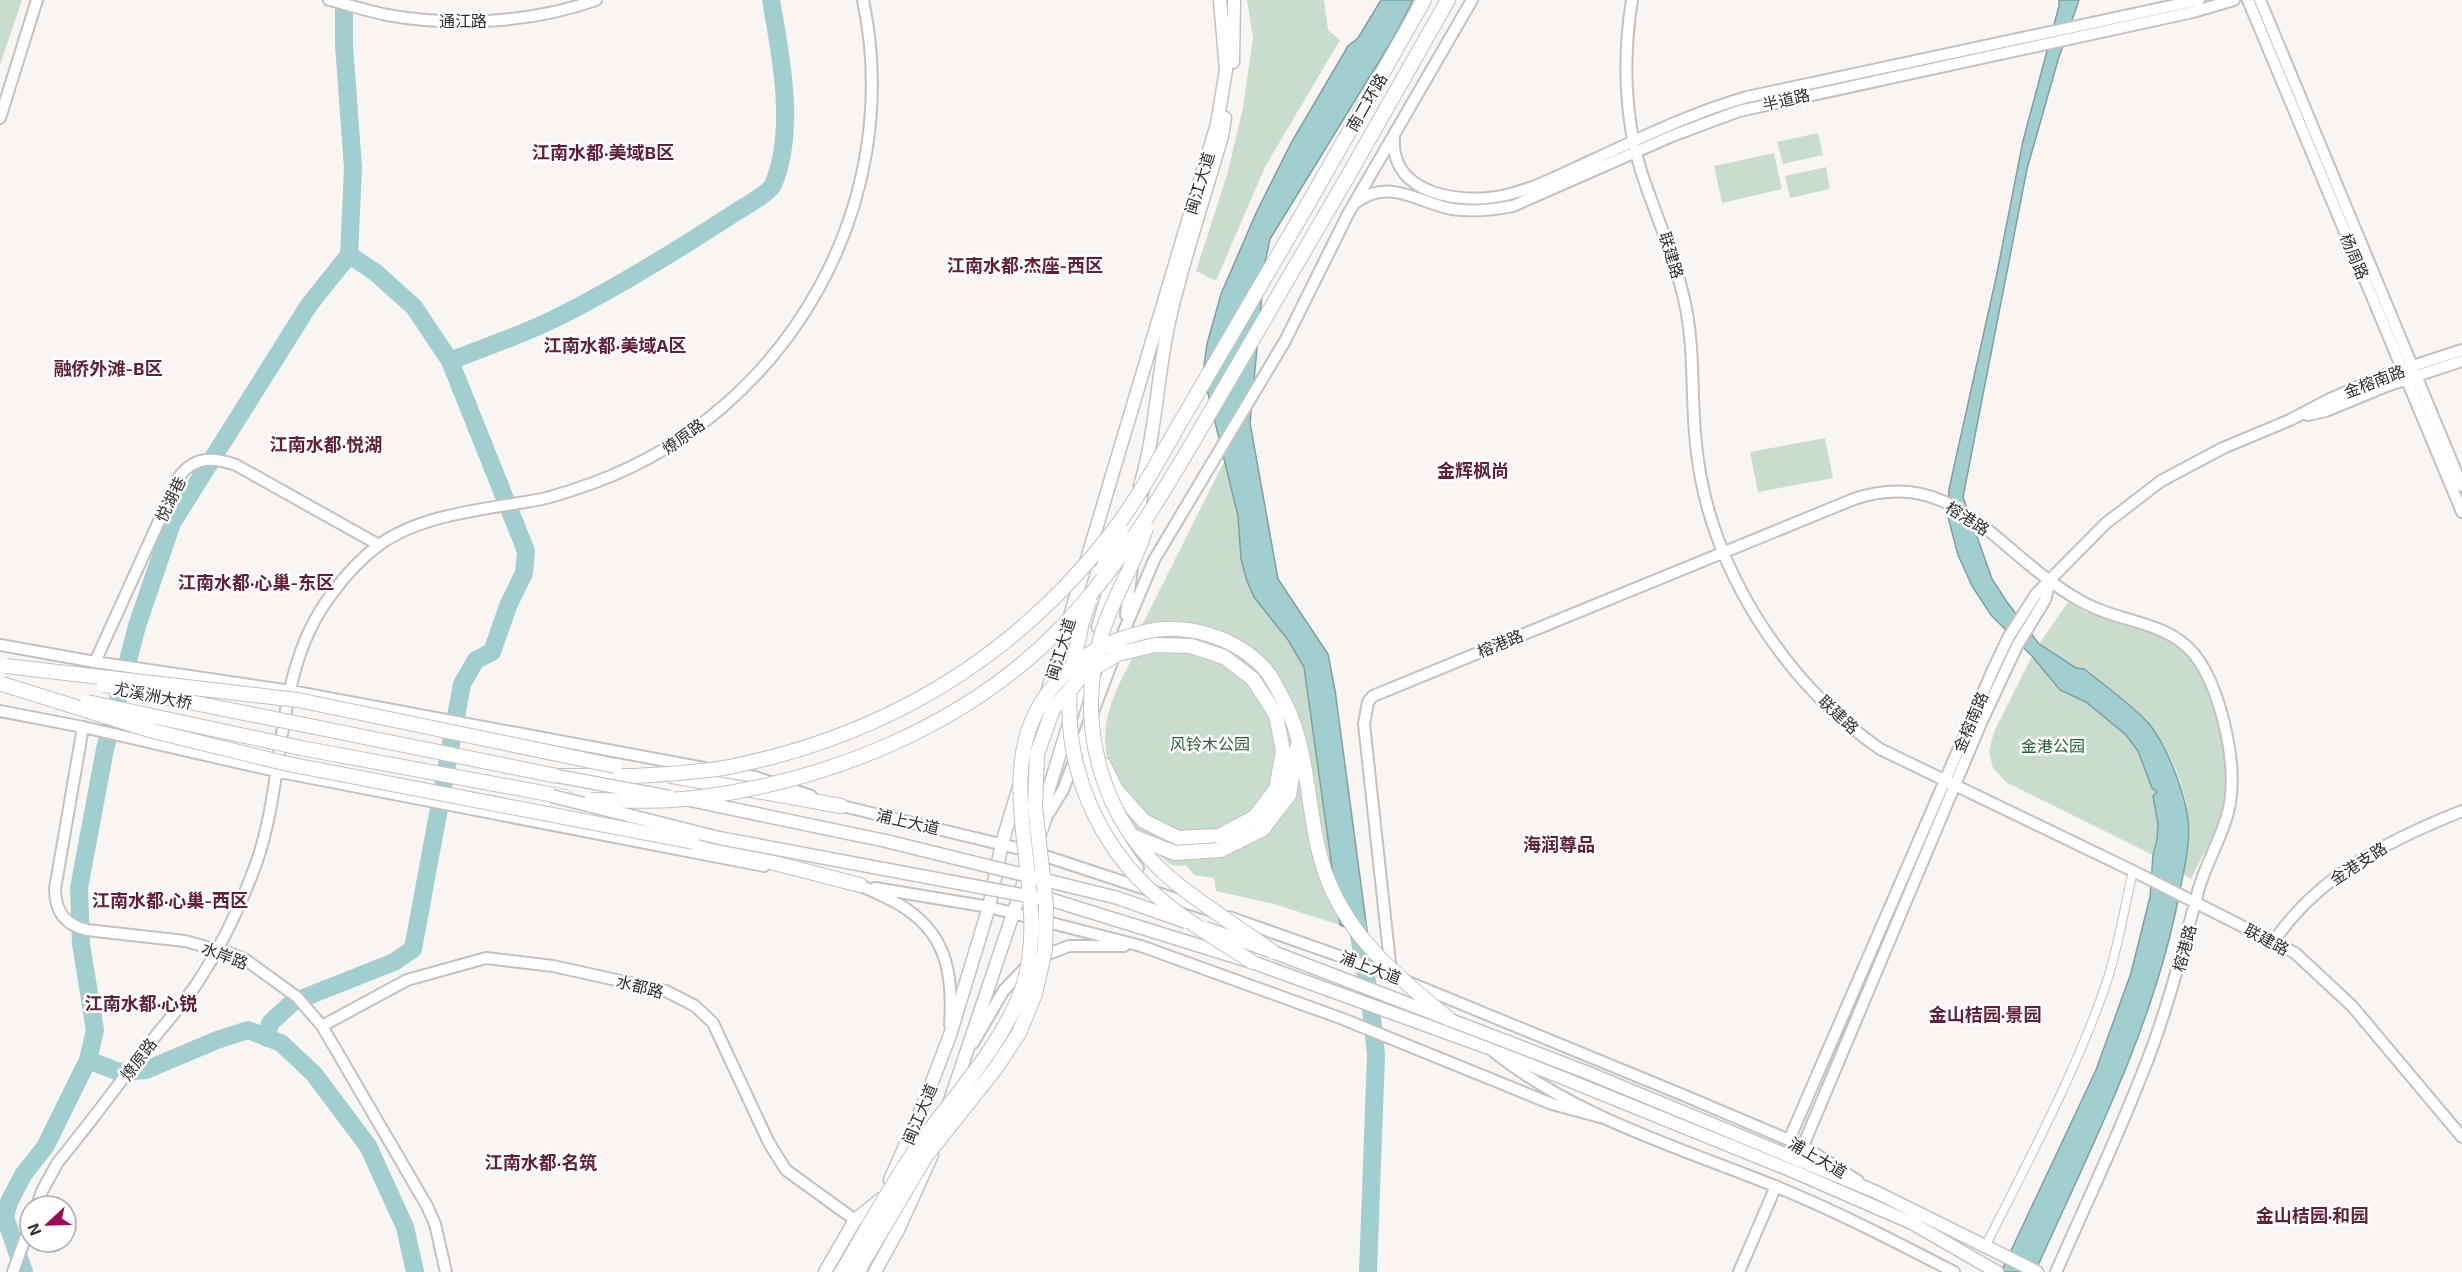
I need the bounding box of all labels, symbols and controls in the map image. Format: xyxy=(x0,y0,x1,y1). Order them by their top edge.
street label: 通江路 xyxy=(439,11,487,30)
street label: 南二环路 xyxy=(1342,70,1390,134)
street label: 半道路 xyxy=(1760,84,1812,114)
district label: 江南水都·美域B区 xyxy=(532,141,674,163)
street label: 闽江大道 xyxy=(1181,150,1217,216)
street label: 联建路 xyxy=(1656,229,1688,281)
street label: 杨周路 xyxy=(2337,230,2373,282)
district label: 江南水都·杰座-西区 xyxy=(947,254,1103,276)
district label: 江南水都·美域A区 xyxy=(544,334,686,356)
district label: 融侨外滩-B区 xyxy=(54,357,162,379)
street label: 金榕南路 xyxy=(2341,361,2407,401)
street label: 燎原路 xyxy=(658,414,708,458)
district label: 江南水都·悦湖 xyxy=(270,433,382,455)
district label: 金辉枫尚 xyxy=(1437,459,1509,481)
street label: 悦湖巷 xyxy=(151,473,189,525)
street label: 榕港路 xyxy=(1943,497,1993,539)
district label: 江南水都·心巢-东区 xyxy=(178,571,334,593)
street label: 闽江大道 xyxy=(1042,616,1078,682)
street label: 榕港路 xyxy=(1474,625,1526,661)
street label: 尤溪洲大桥 xyxy=(112,678,194,712)
street label: 金榕南路 xyxy=(1949,689,1991,755)
street label: 联建路 xyxy=(1815,691,1863,737)
park label: 风铃木公园 xyxy=(1170,734,1250,753)
park label: 金港公园 xyxy=(2021,736,2085,755)
street label: 浦上大道 xyxy=(875,805,941,837)
district label: 海润尊品 xyxy=(1523,833,1595,855)
street label: 金港支路 xyxy=(2326,838,2390,888)
district label: 江南水都·心巢-西区 xyxy=(92,889,248,911)
street label: 联建路 xyxy=(2241,919,2293,959)
street label: 榕港路 xyxy=(2169,922,2199,974)
street label: 水岸路 xyxy=(199,938,251,972)
street label: 浦上大道 xyxy=(1338,947,1404,987)
street label: 水都路 xyxy=(614,971,666,1001)
district label: 江南水都·心锐 xyxy=(85,992,197,1014)
district label: 金山桔园·景园 xyxy=(1929,1003,2041,1025)
street label: 燎原路 xyxy=(116,1034,160,1084)
street label: 闽江大道 xyxy=(898,1081,940,1147)
street label: 浦上大道 xyxy=(1786,1133,1850,1181)
district label: 江南水都·名筑 xyxy=(485,1151,597,1173)
north arrow xyxy=(18,1194,78,1254)
district label: 金山桔园·和园 xyxy=(2256,1204,2368,1226)
text: N xyxy=(23,1221,45,1239)

